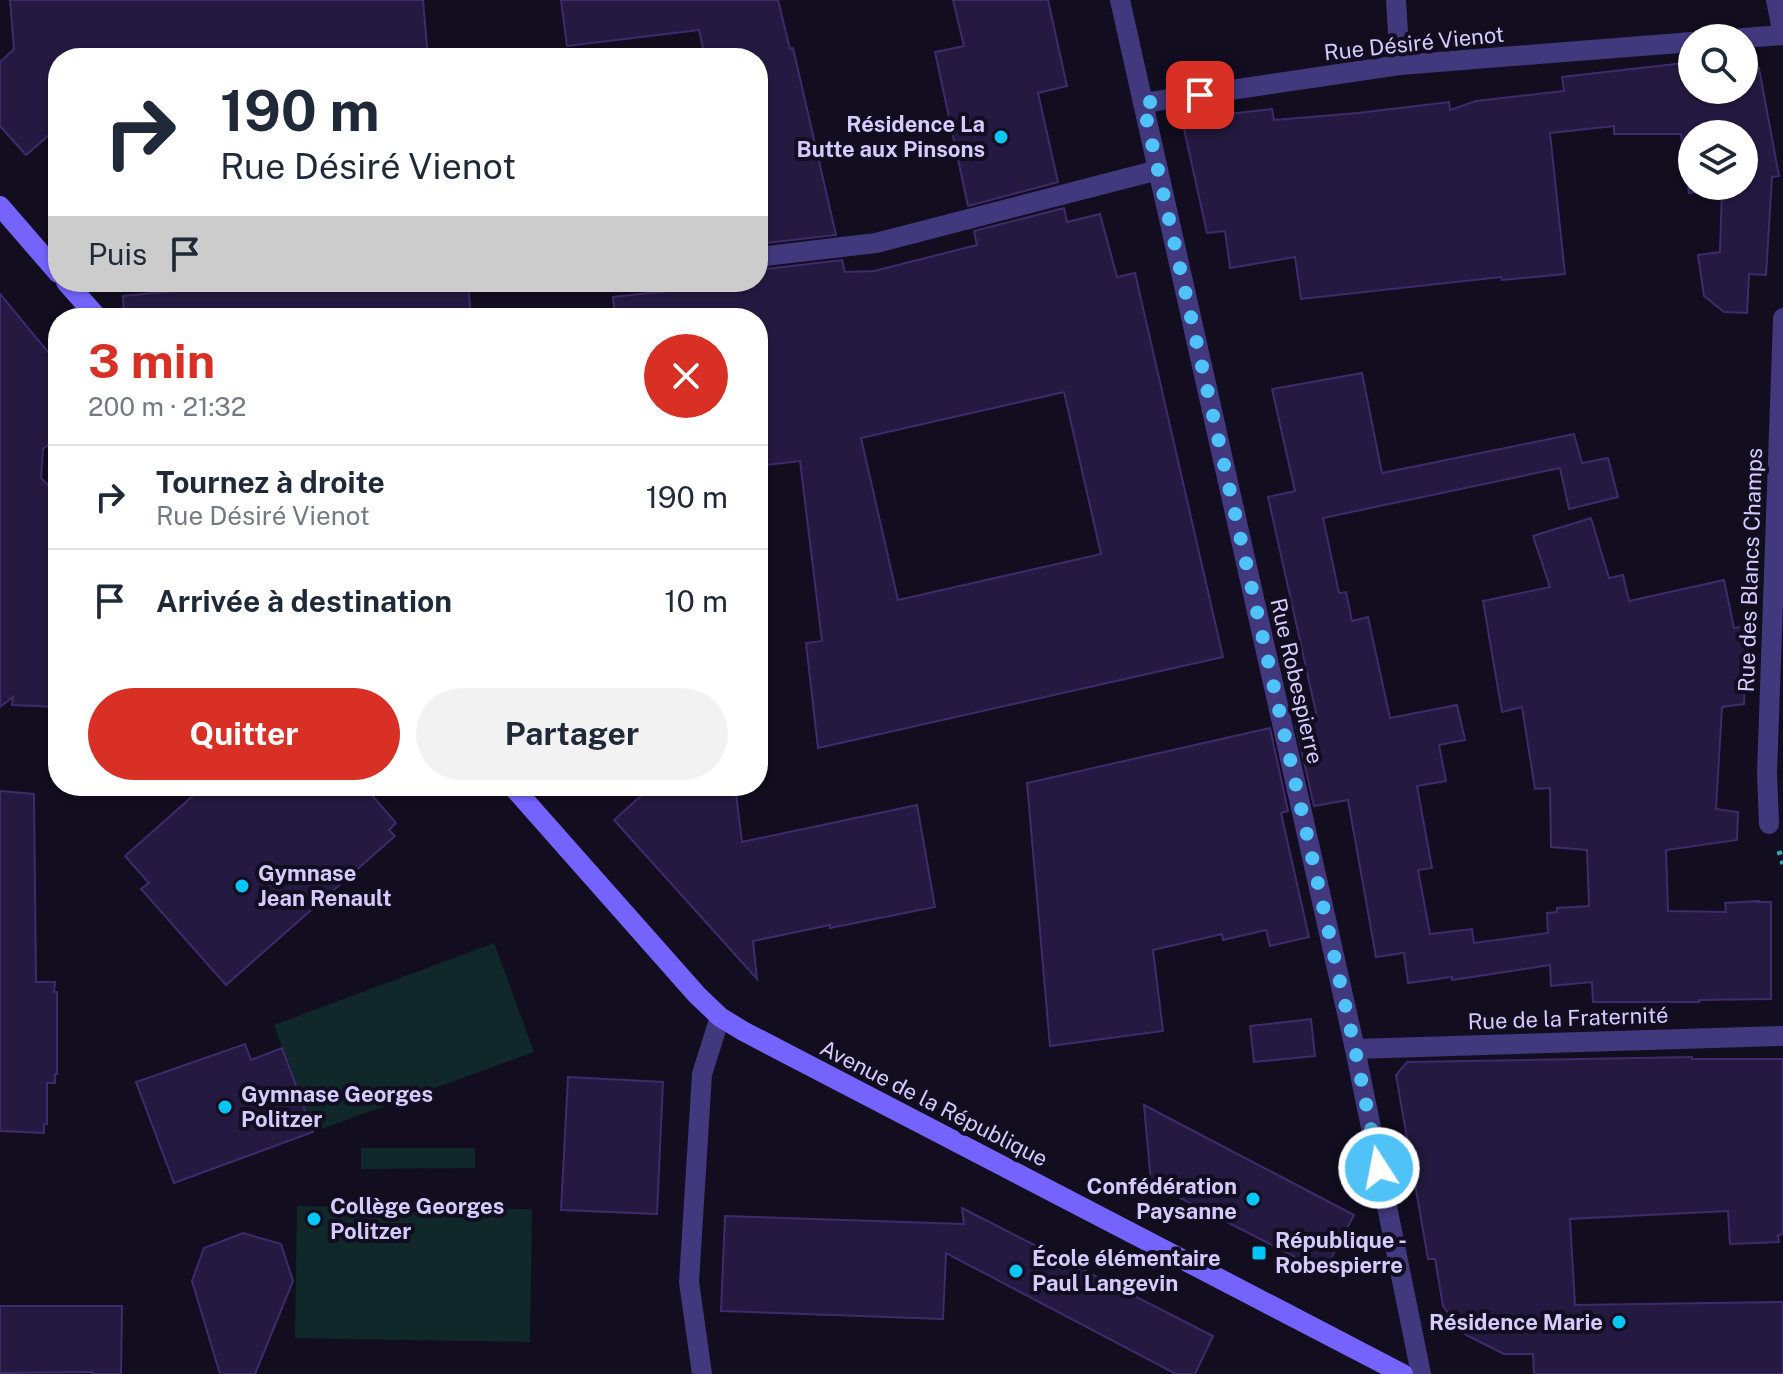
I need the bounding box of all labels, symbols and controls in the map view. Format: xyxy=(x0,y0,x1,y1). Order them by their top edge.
street label: Rue Désiré Vienot xyxy=(1323,21,1505,65)
map controls xyxy=(1678,24,1758,200)
button: search xyxy=(1678,24,1758,104)
pin xyxy=(1166,61,1234,129)
icon: arrive xyxy=(1178,73,1222,117)
text: 190 m xyxy=(220,78,380,144)
icon: right xyxy=(88,80,192,184)
place label: Résidence La Butte aux Pinsons xyxy=(797,111,985,162)
button: layers xyxy=(1678,120,1758,200)
marker: Résidence La Butte aux Pinsons xyxy=(992,128,1010,146)
text: Rue Désiré Vienot xyxy=(220,145,516,187)
icon: arrive xyxy=(163,232,207,276)
text: Puis xyxy=(88,236,147,272)
text: 3 min xyxy=(88,332,215,389)
button: close xyxy=(644,334,728,418)
text: 200 m · 21:32 xyxy=(88,391,246,422)
street label: Rue des Blancs Champs xyxy=(1733,447,1767,693)
text: Tournez à droite xyxy=(156,464,385,500)
icon: right xyxy=(88,475,132,519)
text: 190 m xyxy=(646,479,728,515)
text: Rue Désiré Vienot xyxy=(156,500,370,531)
icon: arrive xyxy=(88,579,132,623)
text: Arrivée à destination xyxy=(156,583,452,619)
text: 10 m xyxy=(664,583,728,619)
street label: Rue Robespierre xyxy=(1265,596,1329,766)
button: Quitter xyxy=(88,688,400,780)
button: Partager xyxy=(416,688,728,780)
place label: Gymnase Jean Renault xyxy=(258,860,392,911)
marker: Gymnase Jean Renault xyxy=(233,877,251,895)
street label: Rue de la Fraternité xyxy=(1467,1002,1669,1034)
street label: Avenue de la République xyxy=(816,1034,1052,1172)
place label: Gymnase Georges Politzer xyxy=(241,1081,433,1132)
marker: Gymnase Georges Politzer xyxy=(216,1098,234,1116)
position arrow xyxy=(1337,1126,1421,1210)
place label: Confédération Paysanne xyxy=(1087,1173,1237,1224)
marker: Confédération Paysanne xyxy=(1244,1190,1262,1208)
place label: Collège Georges Politzer xyxy=(330,1193,504,1244)
marker: Collège Georges Politzer xyxy=(305,1210,323,1228)
place label: République - Robespierre xyxy=(1275,1227,1407,1278)
marker: République - Robespierre xyxy=(1250,1244,1268,1262)
place label: École élémentaire Paul Langevin xyxy=(1032,1245,1221,1296)
marker: École élémentaire Paul Langevin xyxy=(1007,1262,1025,1280)
place label: Résidence Marie xyxy=(1429,1309,1603,1335)
marker: Résidence Marie xyxy=(1610,1313,1628,1331)

